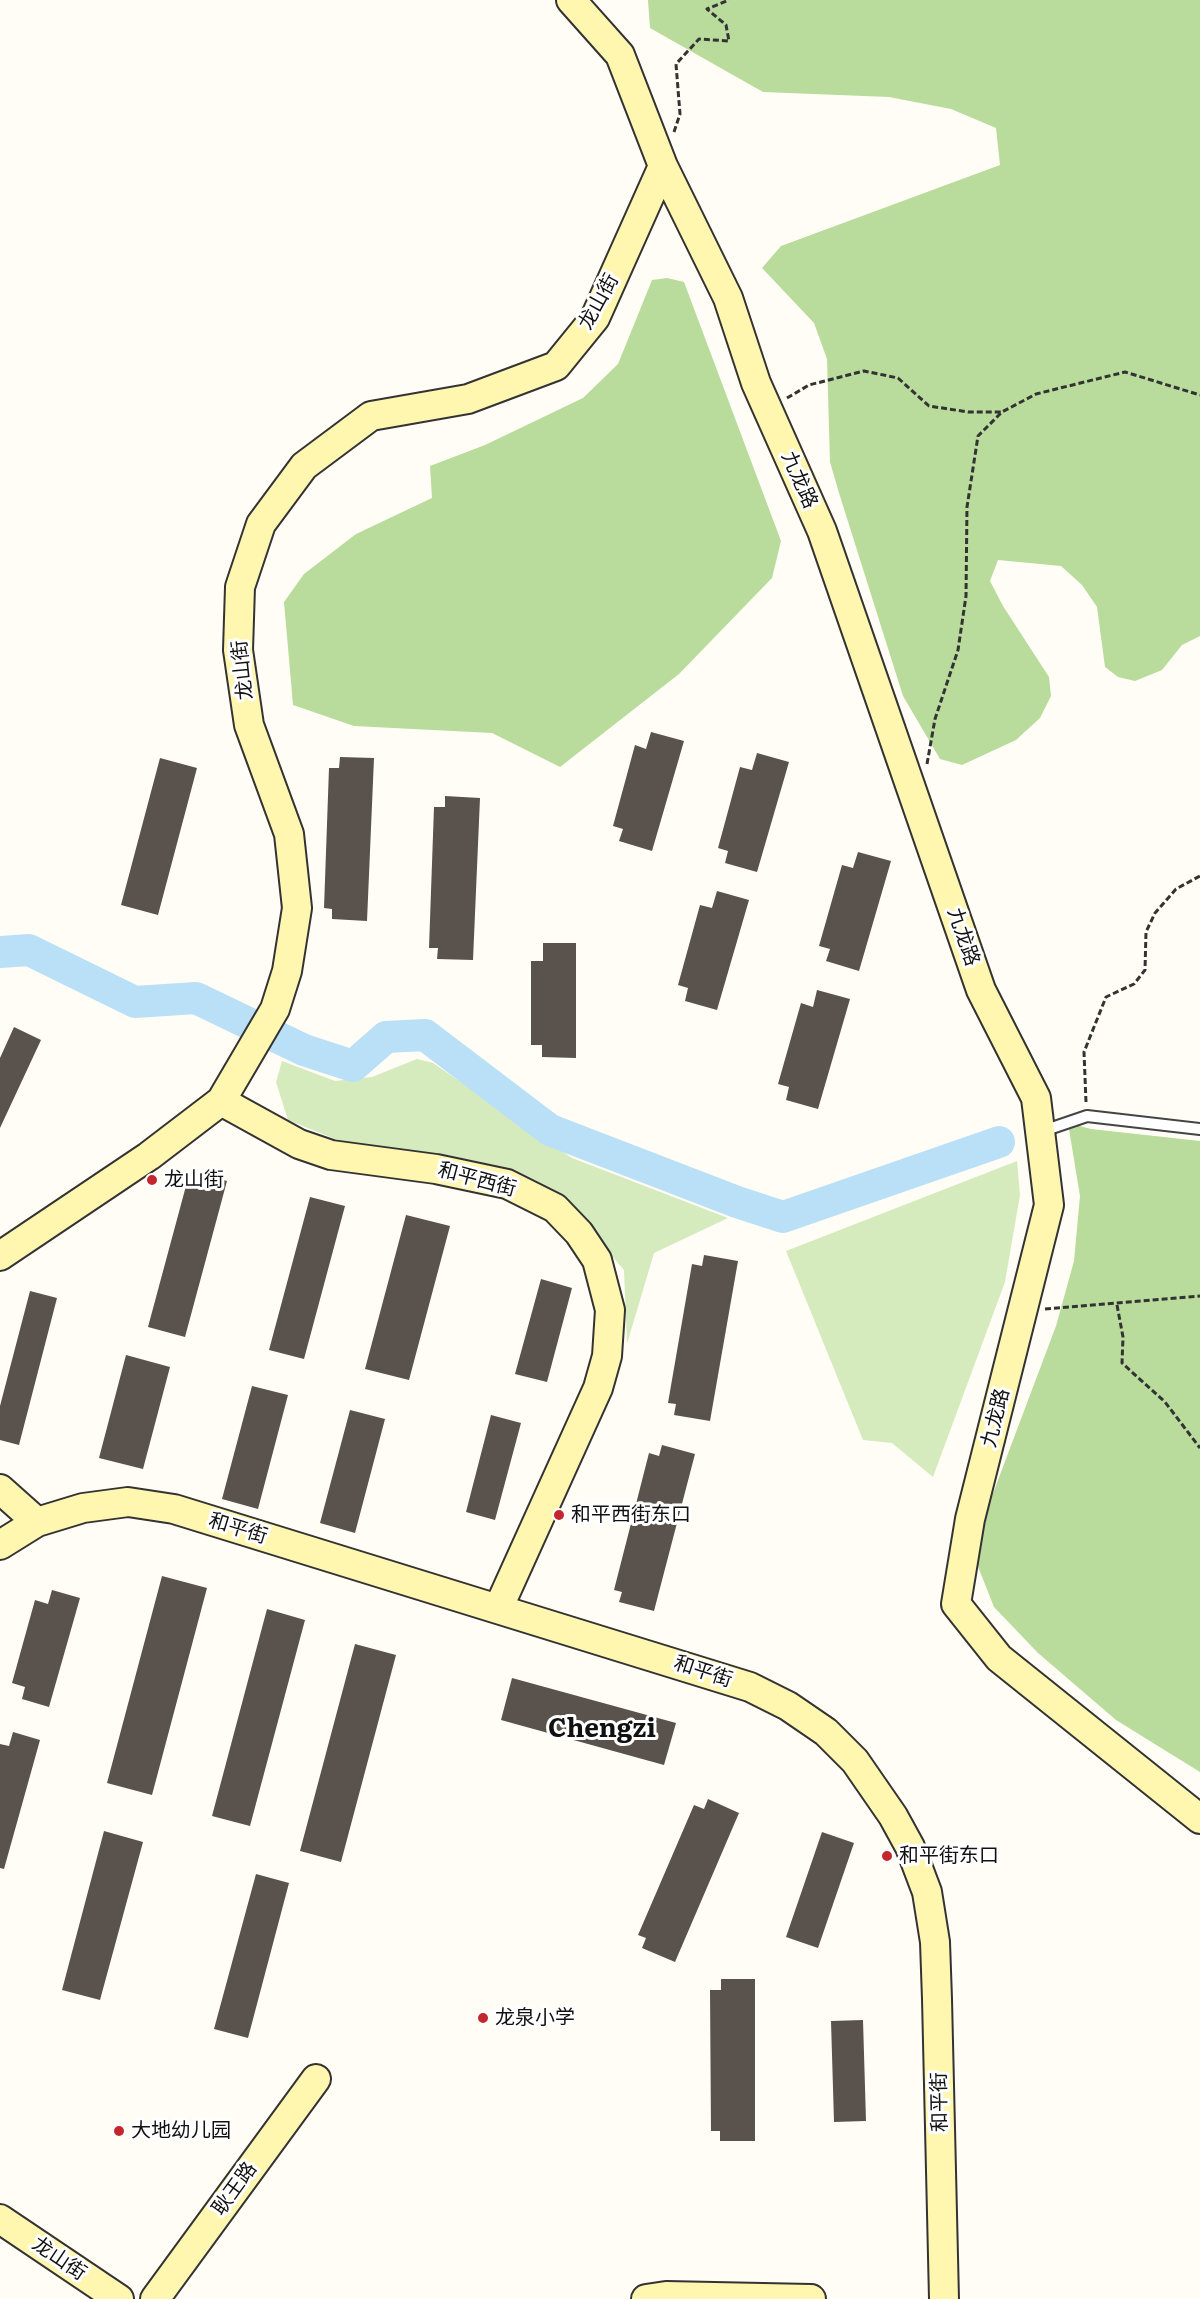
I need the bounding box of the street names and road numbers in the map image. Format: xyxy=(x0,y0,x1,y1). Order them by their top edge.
street label: 龙山街 xyxy=(574,270,624,334)
street label: 九龙路 xyxy=(776,448,822,512)
street label: 龙山街 xyxy=(228,639,258,701)
street label: 九龙路 xyxy=(942,905,984,969)
street label: 和平西街 xyxy=(435,1158,519,1202)
street label: 九龙路 xyxy=(977,1386,1015,1450)
street label: 和平街 xyxy=(206,1509,270,1549)
street label: 和平街 xyxy=(671,1651,735,1693)
street label: 和平街 xyxy=(927,2072,953,2132)
street label: 耿王路 xyxy=(208,2158,262,2220)
street label: 龙山街 xyxy=(27,2232,91,2286)

